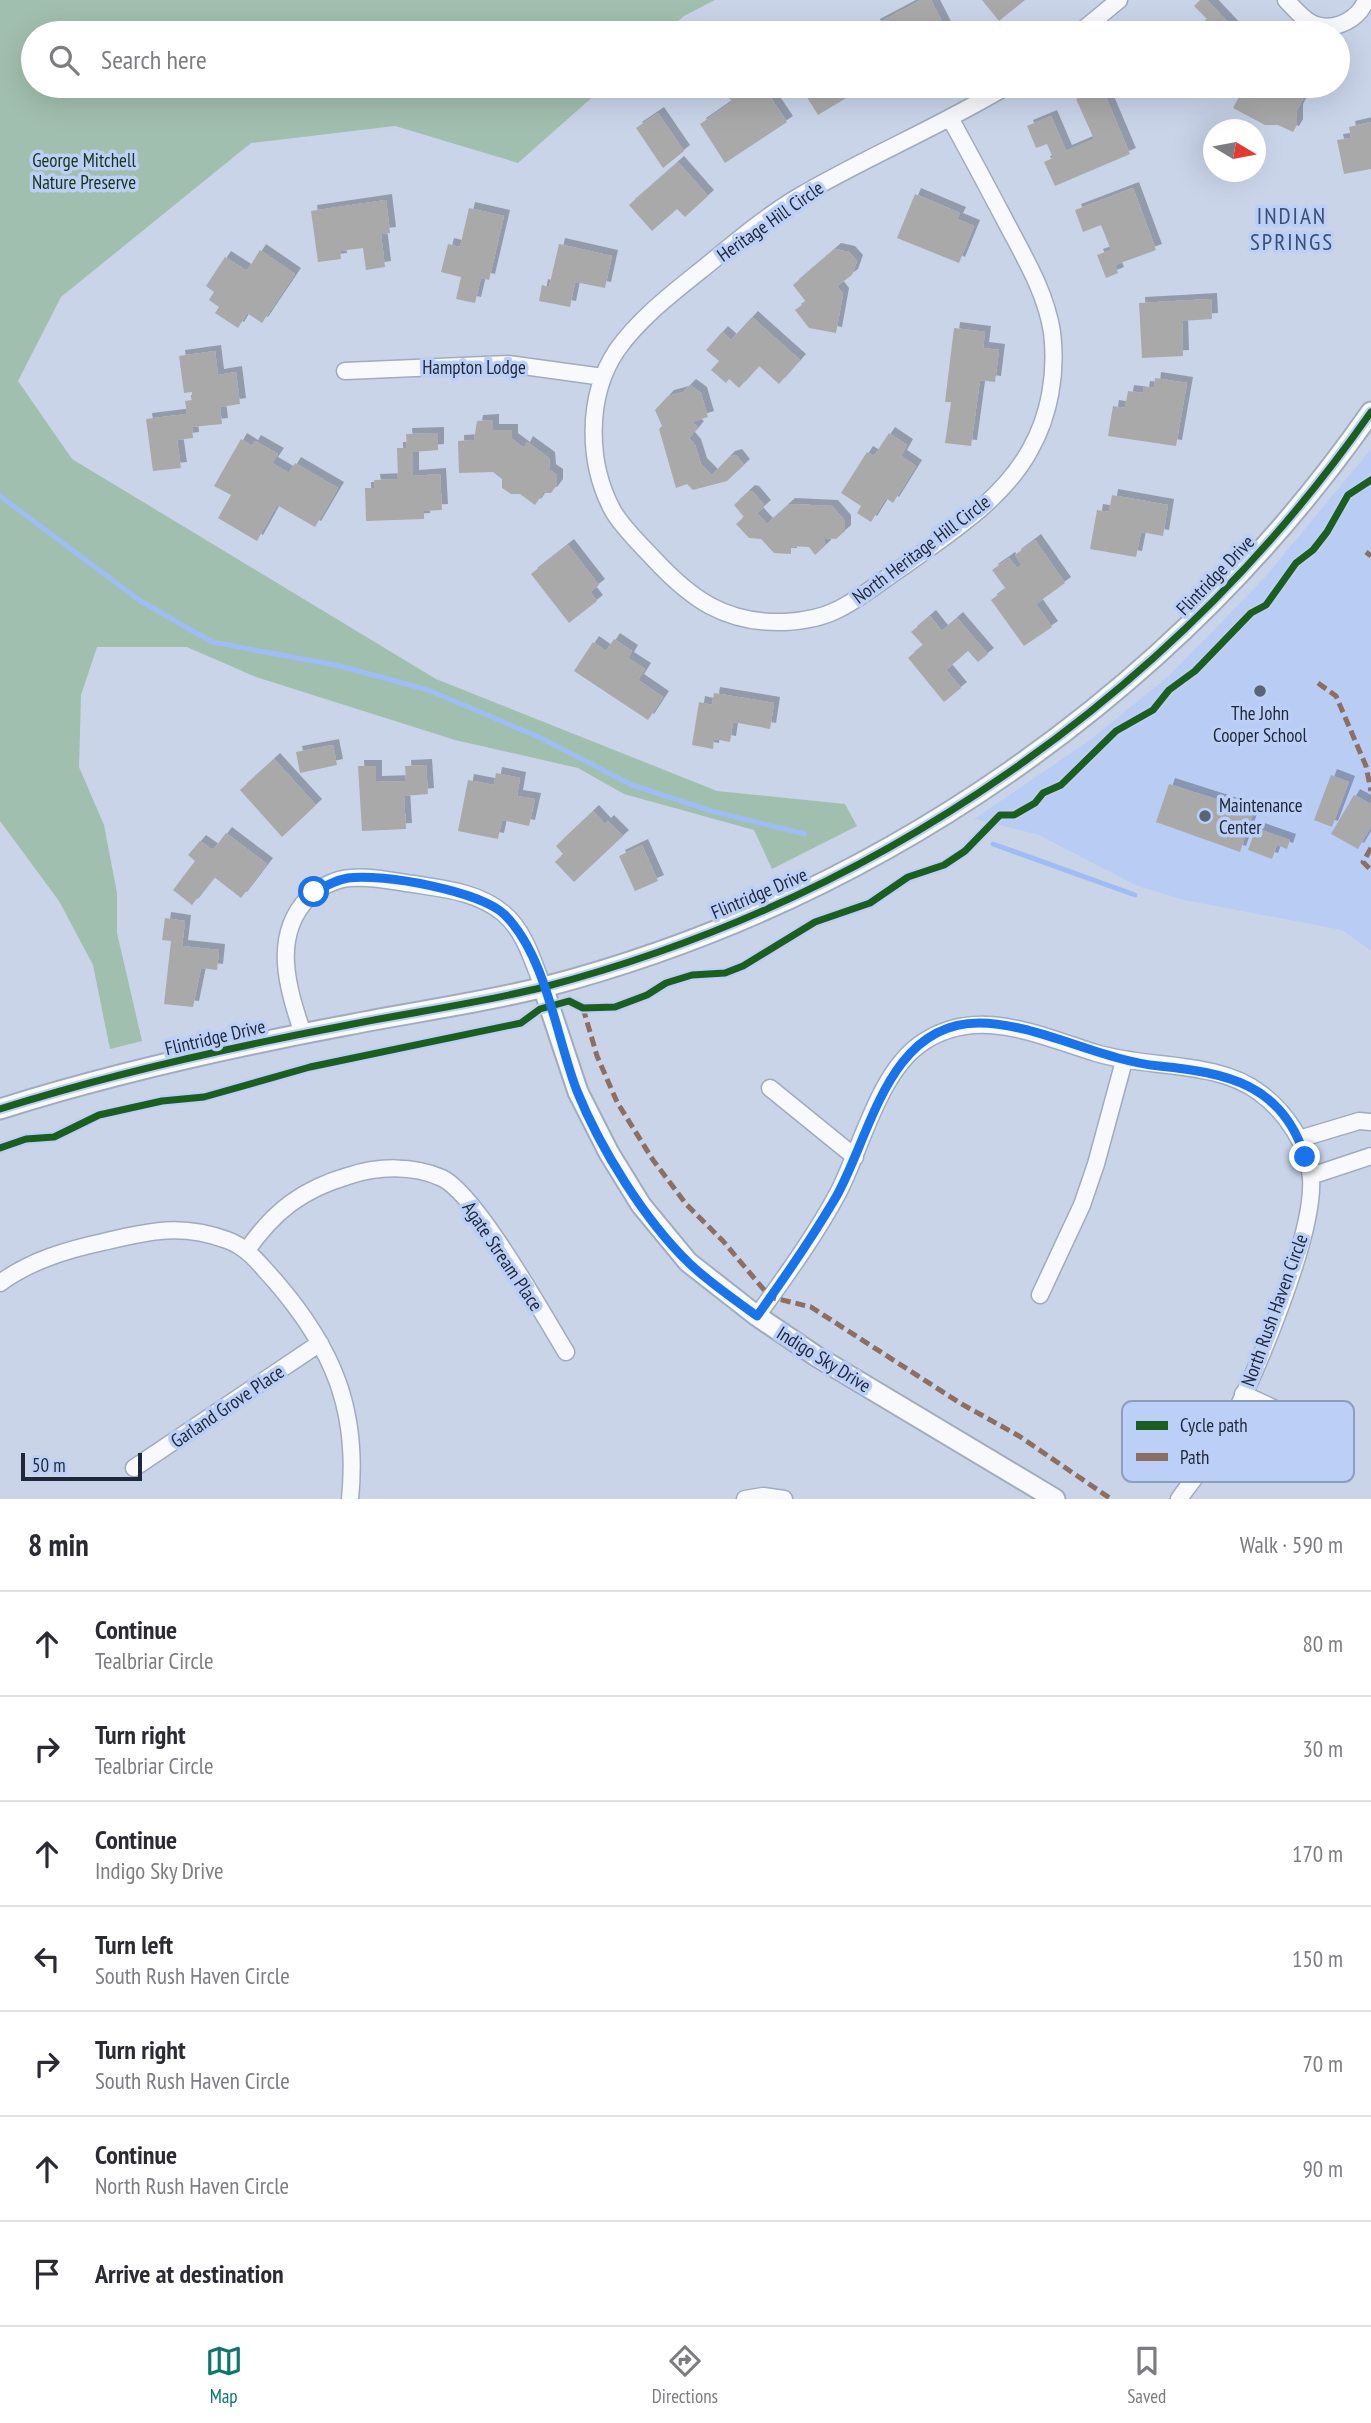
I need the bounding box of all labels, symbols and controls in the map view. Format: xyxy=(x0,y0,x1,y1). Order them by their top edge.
search box xyxy=(21,21,1350,98)
icon: search xyxy=(45,41,83,79)
text: Search here xyxy=(101,43,207,76)
north arrow xyxy=(1203,119,1266,182)
park label: George Mitchell Nature Preserve xyxy=(32,148,136,194)
street label: Heritage Hill Circle xyxy=(712,175,828,267)
district label: INDIAN SPRINGS xyxy=(1250,201,1334,256)
street label: Hampton Lodge xyxy=(422,355,526,379)
street label: North Heritage Hill Circle xyxy=(847,489,995,609)
street label: Flintridge Drive xyxy=(1171,530,1259,620)
marker: The John Cooper School xyxy=(1252,683,1268,699)
place label: The John Cooper School xyxy=(1213,701,1308,747)
place label: Maintenance Center xyxy=(1219,793,1303,839)
marker: Maintenance Center xyxy=(1197,808,1213,824)
street label: Flintridge Drive xyxy=(707,862,811,924)
route start xyxy=(298,876,329,907)
street label: Flintridge Drive xyxy=(163,1014,268,1060)
route end xyxy=(1289,1141,1320,1172)
street label: Agate Stream Place xyxy=(458,1197,548,1315)
street label: North Rush Haven Circle xyxy=(1235,1230,1313,1389)
street label: Indigo Sky Drive xyxy=(773,1321,876,1397)
street label: Garland Grove Place xyxy=(166,1359,288,1453)
legend xyxy=(1122,1401,1354,1482)
text: Cycle path xyxy=(1180,1413,1248,1437)
text: Path xyxy=(1180,1445,1209,1469)
scale bar xyxy=(21,1450,142,1482)
text: 50 m xyxy=(32,1453,66,1477)
text: 8 min xyxy=(28,1525,89,1564)
text: Walk · 590 m xyxy=(1240,1530,1343,1559)
text: Continue xyxy=(95,1613,177,1646)
icon: ahead xyxy=(28,1625,66,1663)
text: 80 m xyxy=(1302,1629,1343,1658)
text: Tealbriar Circle xyxy=(95,1646,214,1675)
text: Turn right xyxy=(95,1718,186,1751)
icon: right xyxy=(28,1730,66,1768)
text: 30 m xyxy=(1302,1734,1343,1763)
text: Tealbriar Circle xyxy=(95,1751,214,1780)
text: Continue xyxy=(95,1823,177,1856)
icon: ahead xyxy=(28,1835,66,1873)
text: 170 m xyxy=(1292,1839,1343,1868)
text: Indigo Sky Drive xyxy=(95,1856,224,1885)
text: Turn left xyxy=(95,1928,173,1961)
icon: left xyxy=(28,1940,66,1978)
text: 150 m xyxy=(1292,1944,1343,1973)
text: South Rush Haven Circle xyxy=(95,1961,290,1990)
text: Turn right xyxy=(95,2033,186,2066)
icon: right xyxy=(28,2045,66,2083)
text: 70 m xyxy=(1302,2049,1343,2078)
text: South Rush Haven Circle xyxy=(95,2066,290,2095)
text: Continue xyxy=(95,2138,177,2171)
icon: ahead xyxy=(28,2150,66,2188)
text: 90 m xyxy=(1302,2154,1343,2183)
text: North Rush Haven Circle xyxy=(95,2171,289,2200)
icon: arrive xyxy=(28,2255,66,2293)
text: Arrive at destination xyxy=(95,2257,284,2290)
tab: Map xyxy=(205,2342,243,2408)
tab: Directions xyxy=(652,2342,718,2408)
tab: Saved xyxy=(1127,2342,1166,2408)

